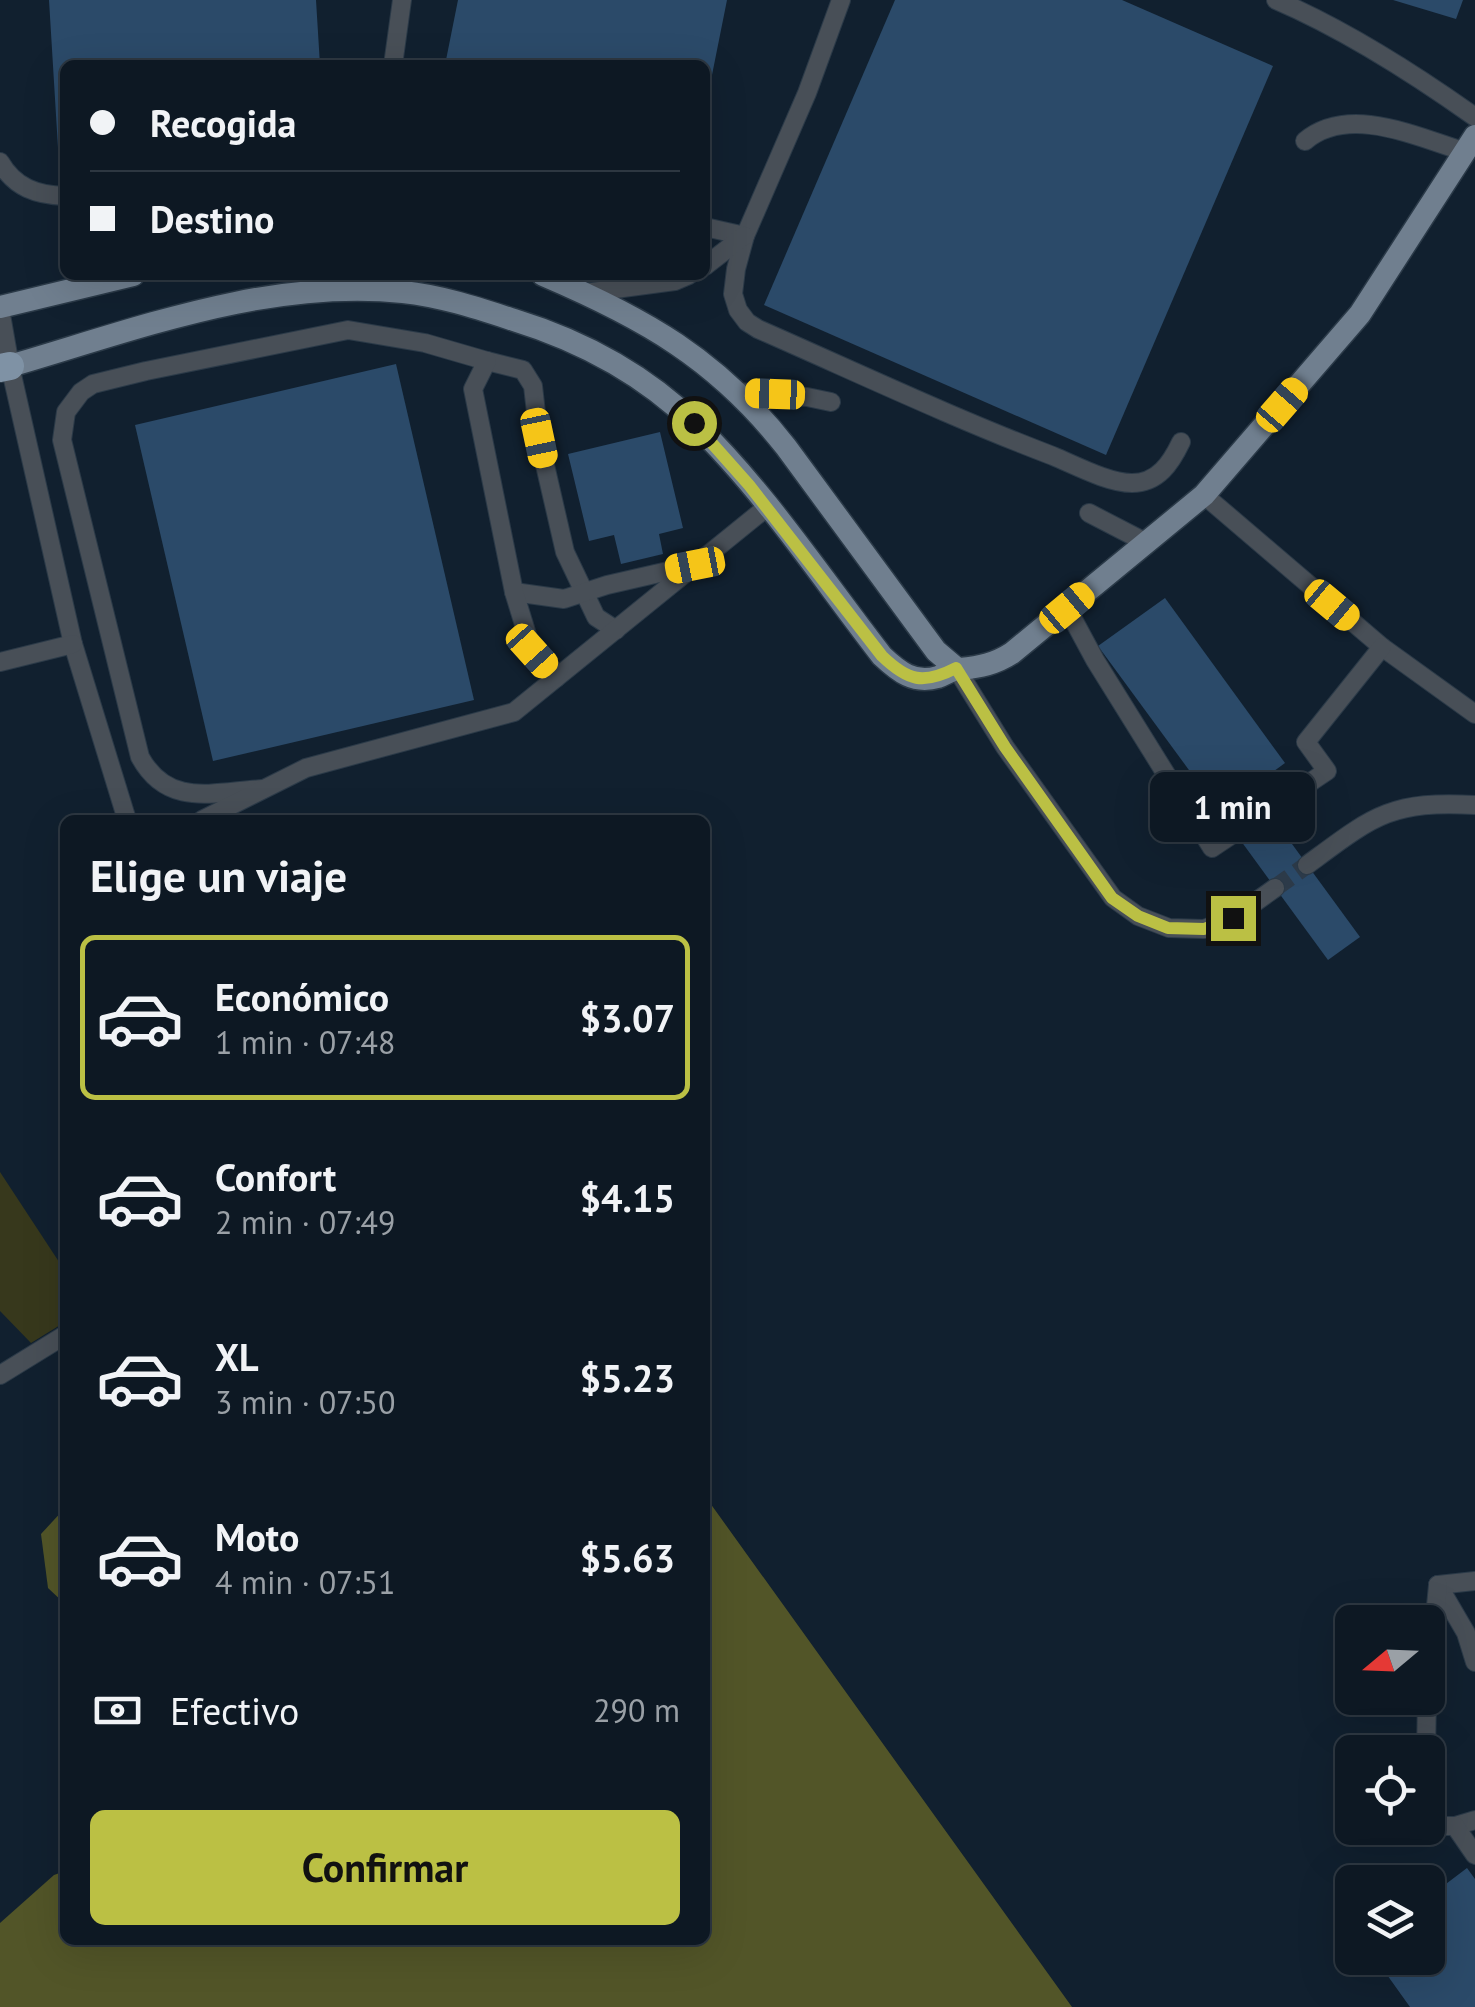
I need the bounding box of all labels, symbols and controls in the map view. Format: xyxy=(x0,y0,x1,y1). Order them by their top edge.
text: Recogida xyxy=(150,98,296,147)
text: Destino xyxy=(150,194,275,243)
car xyxy=(1251,373,1313,437)
car xyxy=(744,378,806,410)
route start xyxy=(672,401,717,446)
car xyxy=(518,406,560,470)
car xyxy=(663,545,727,585)
car xyxy=(1299,574,1365,636)
car xyxy=(1034,577,1100,639)
car xyxy=(501,619,563,683)
callout: 1 min xyxy=(1150,773,1316,843)
text: 1 min xyxy=(1193,786,1272,828)
text: Elige un viaje xyxy=(90,846,347,904)
route end xyxy=(1211,896,1256,941)
text: Económico xyxy=(215,972,389,1021)
icon: car xyxy=(95,973,185,1063)
text: $3.07 xyxy=(579,993,675,1042)
text: 1 min · 07:48 xyxy=(215,1021,395,1063)
text: Confort xyxy=(215,1152,336,1201)
icon: car xyxy=(95,1153,185,1243)
text: $4.15 xyxy=(579,1173,675,1222)
text: 2 min · 07:49 xyxy=(215,1201,395,1243)
text: XL xyxy=(215,1332,259,1381)
icon: car xyxy=(95,1333,185,1423)
text: $5.23 xyxy=(579,1353,675,1402)
text: 3 min · 07:50 xyxy=(215,1381,395,1423)
text: Moto xyxy=(215,1512,299,1561)
icon: car xyxy=(95,1513,185,1603)
text: $5.63 xyxy=(579,1533,675,1582)
text: 4 min · 07:51 xyxy=(215,1561,395,1603)
north arrow xyxy=(1335,1605,1445,1715)
map controls xyxy=(1335,1605,1445,1975)
icon: cash xyxy=(90,1683,145,1738)
text: Efectivo xyxy=(170,1686,299,1735)
text: 290 m xyxy=(593,1689,680,1731)
button: locate xyxy=(1335,1735,1445,1845)
button: Confirmar xyxy=(90,1810,680,1925)
button: layers xyxy=(1335,1865,1445,1975)

